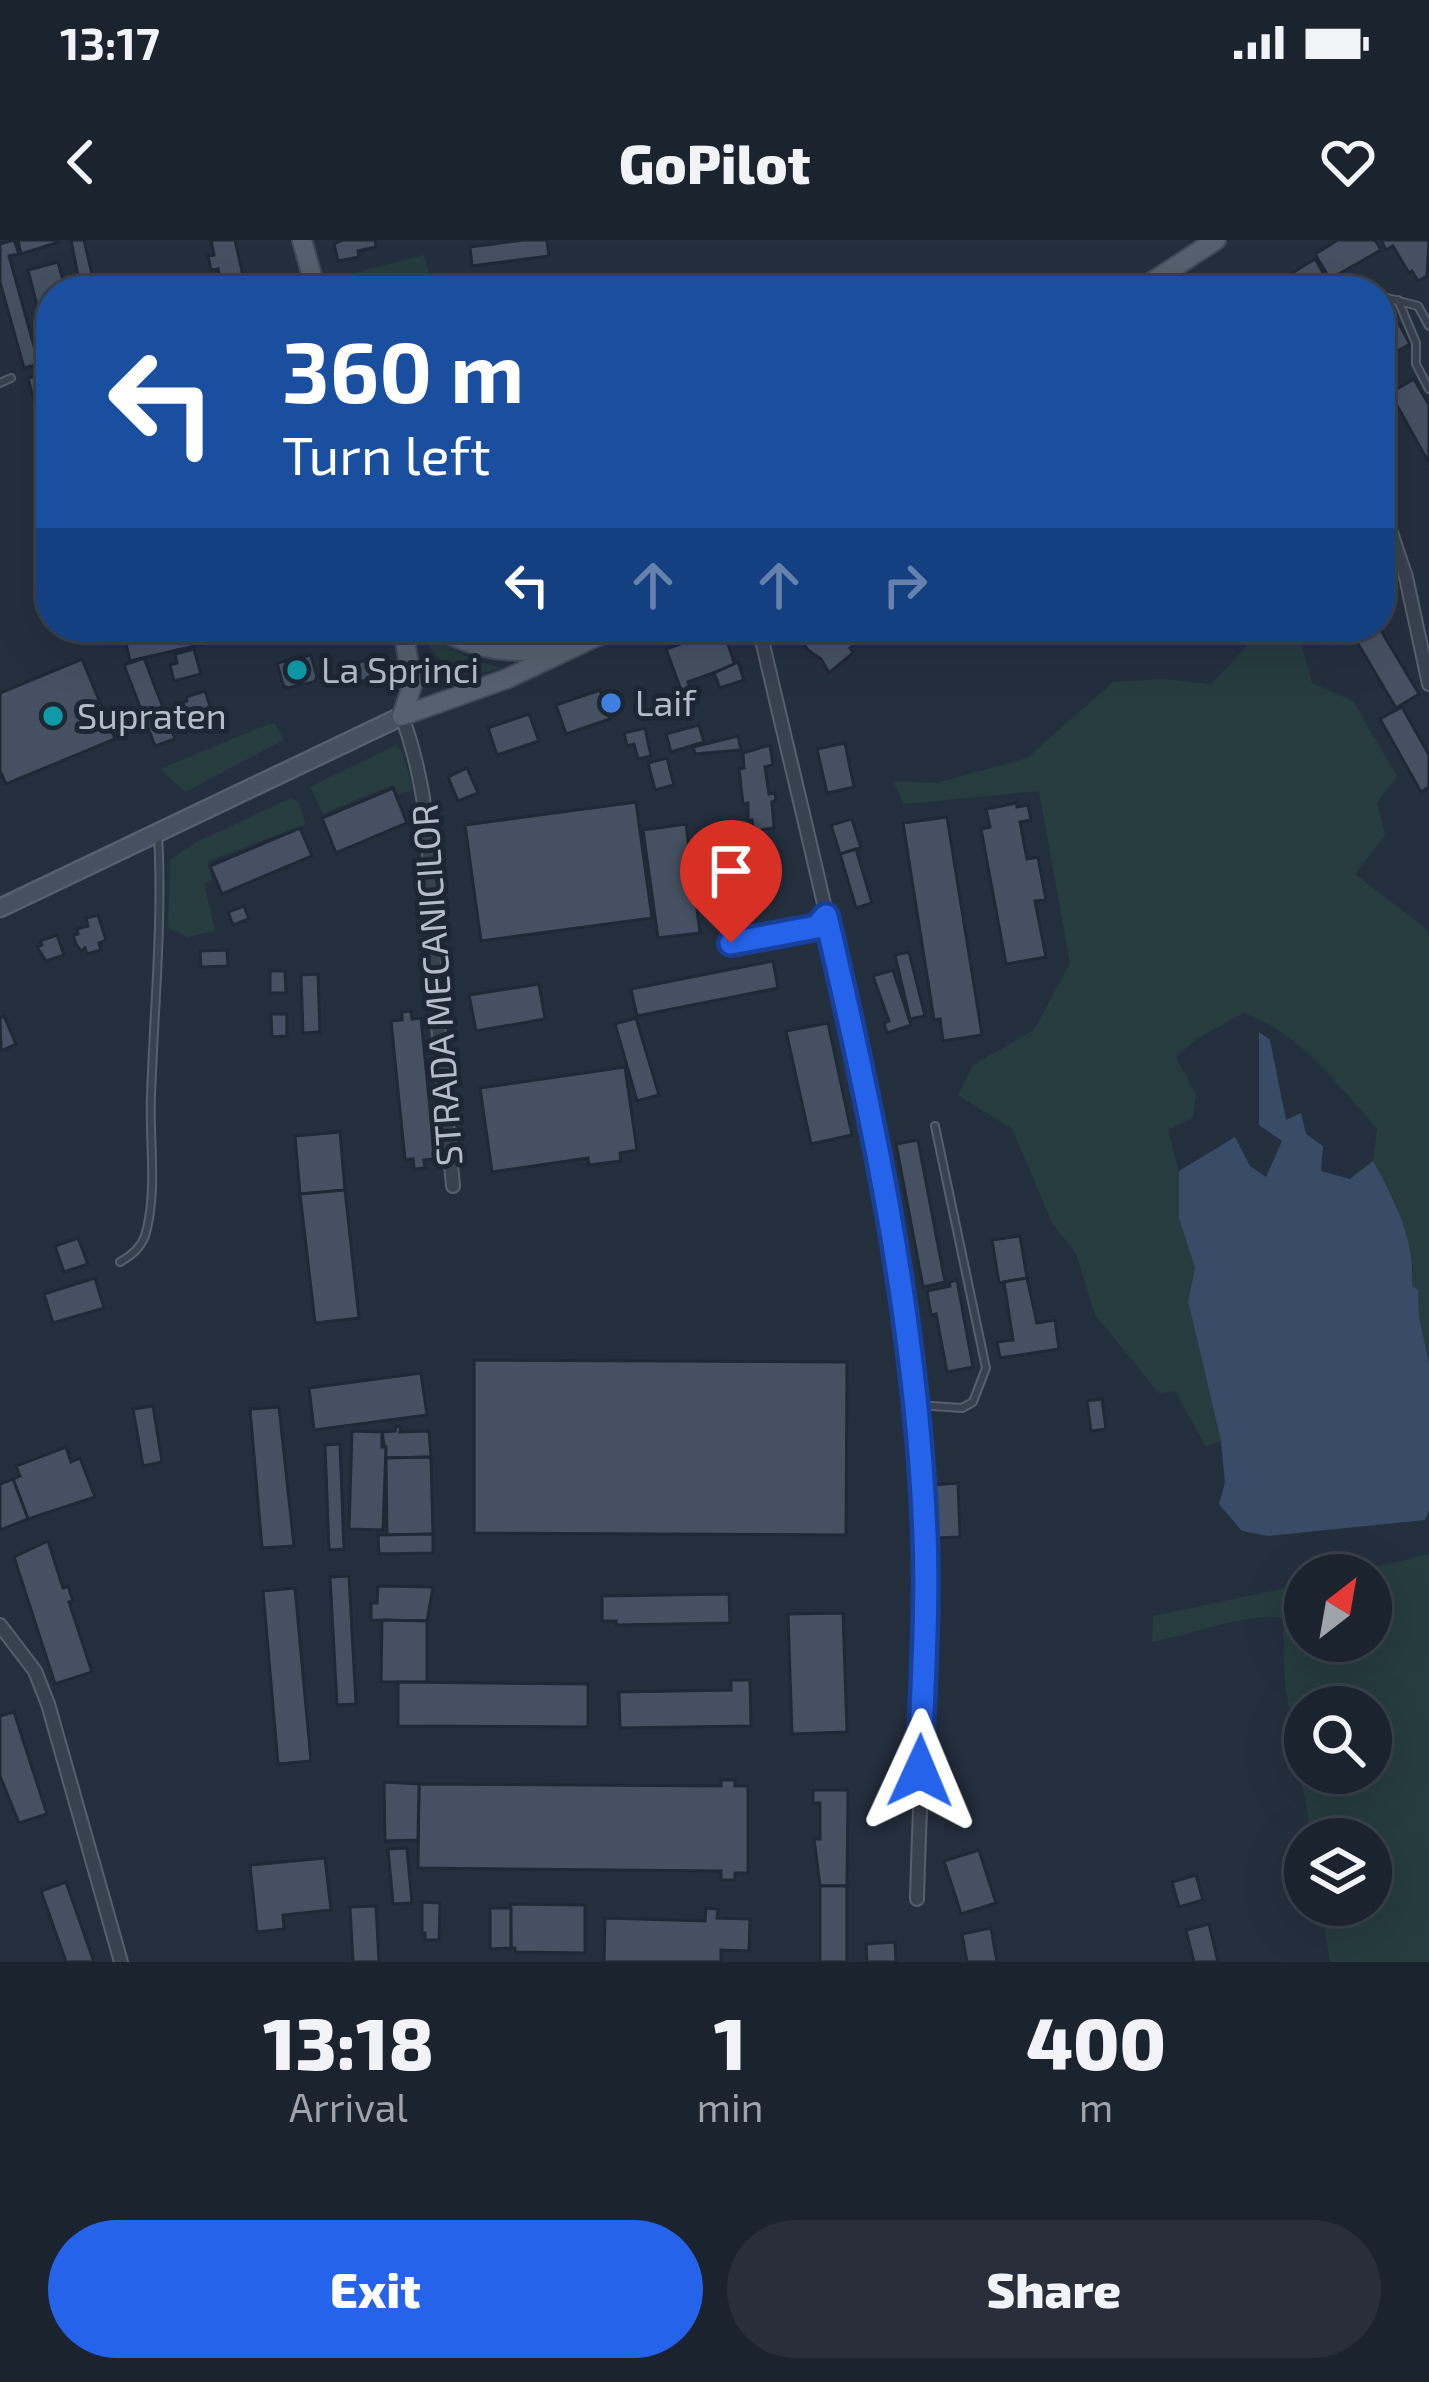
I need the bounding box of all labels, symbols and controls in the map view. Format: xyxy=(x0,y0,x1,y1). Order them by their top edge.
text: 13:17 xyxy=(60,15,160,69)
icon: back xyxy=(48,129,114,195)
icon: heart xyxy=(1315,129,1381,195)
text: GoPilot xyxy=(619,130,810,195)
text: 360 m xyxy=(282,319,524,420)
icon: left xyxy=(84,324,240,480)
text: Turn left xyxy=(282,421,491,486)
icon: left xyxy=(494,552,560,618)
icon: ahead xyxy=(620,552,686,618)
icon: ahead xyxy=(746,552,812,618)
icon: right xyxy=(872,552,938,618)
place label: La Sprinci xyxy=(321,647,479,690)
marker: La Sprinci xyxy=(284,657,310,683)
place label: Laif xyxy=(635,680,697,723)
marker: Laif xyxy=(598,690,624,716)
place label: Supraten xyxy=(77,693,227,736)
marker: Supraten xyxy=(40,703,66,729)
street label: STRADA MECANICILOR xyxy=(401,803,470,1167)
pin xyxy=(680,820,782,943)
icon: arrive xyxy=(698,838,764,904)
north arrow xyxy=(1284,1554,1392,1662)
map controls xyxy=(1284,1554,1392,1926)
button: search xyxy=(1284,1686,1392,1794)
position arrow xyxy=(857,1708,983,1834)
button: layers xyxy=(1284,1818,1392,1926)
text: 13:18 xyxy=(263,1998,434,2084)
text: 1 xyxy=(714,1998,746,2084)
text: 400 xyxy=(1026,1998,1166,2084)
text: Arrival xyxy=(289,2083,408,2130)
text: min xyxy=(697,2083,763,2130)
text: m xyxy=(1079,2083,1113,2130)
button: Exit xyxy=(48,2220,703,2358)
button: Share xyxy=(727,2220,1381,2358)

